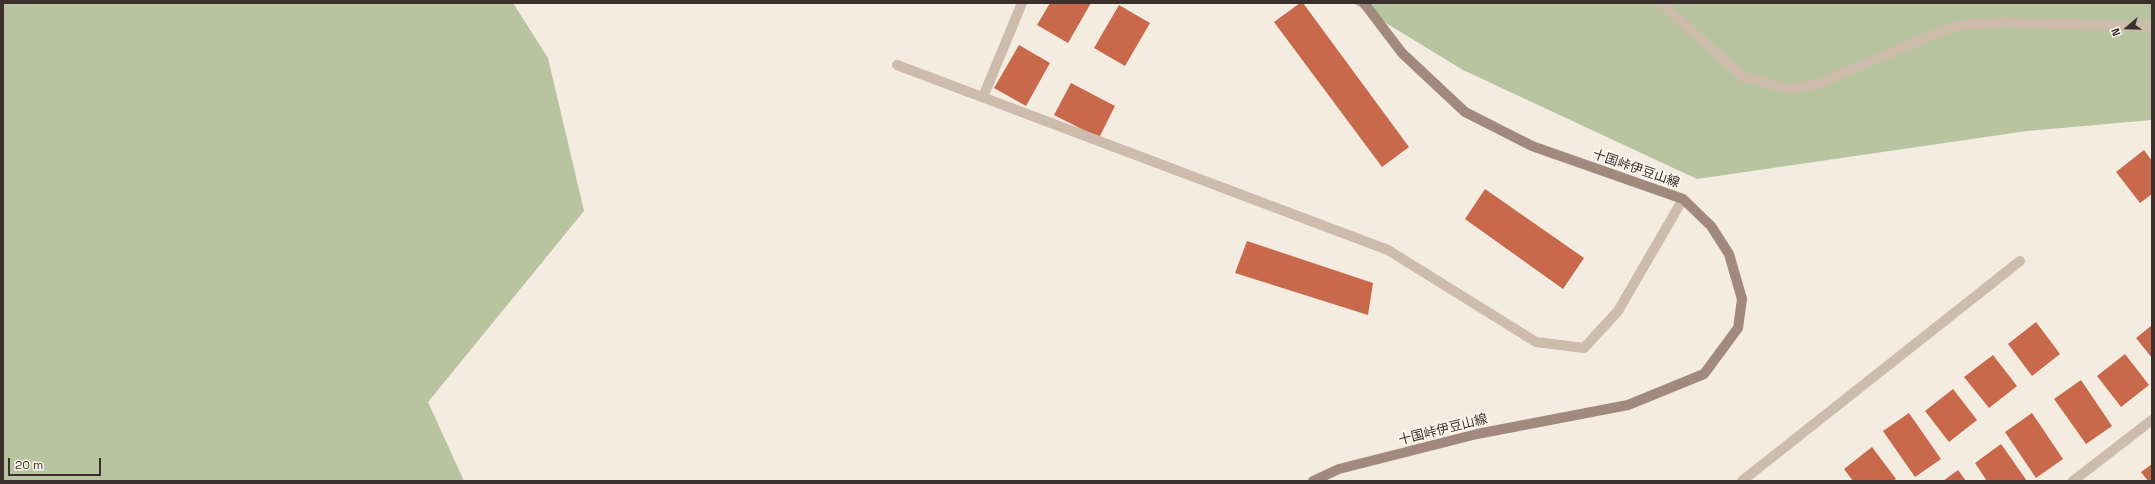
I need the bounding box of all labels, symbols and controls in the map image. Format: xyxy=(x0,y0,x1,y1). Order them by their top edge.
north arrow xyxy=(2107,8,2147,48)
text: N xyxy=(2108,26,2124,38)
street label: 十国峠伊豆山線 xyxy=(1590,147,1682,191)
street label: 十国峠伊豆山線 xyxy=(1397,411,1489,449)
scale bar xyxy=(10,450,103,476)
text: 20 m xyxy=(15,457,43,473)

